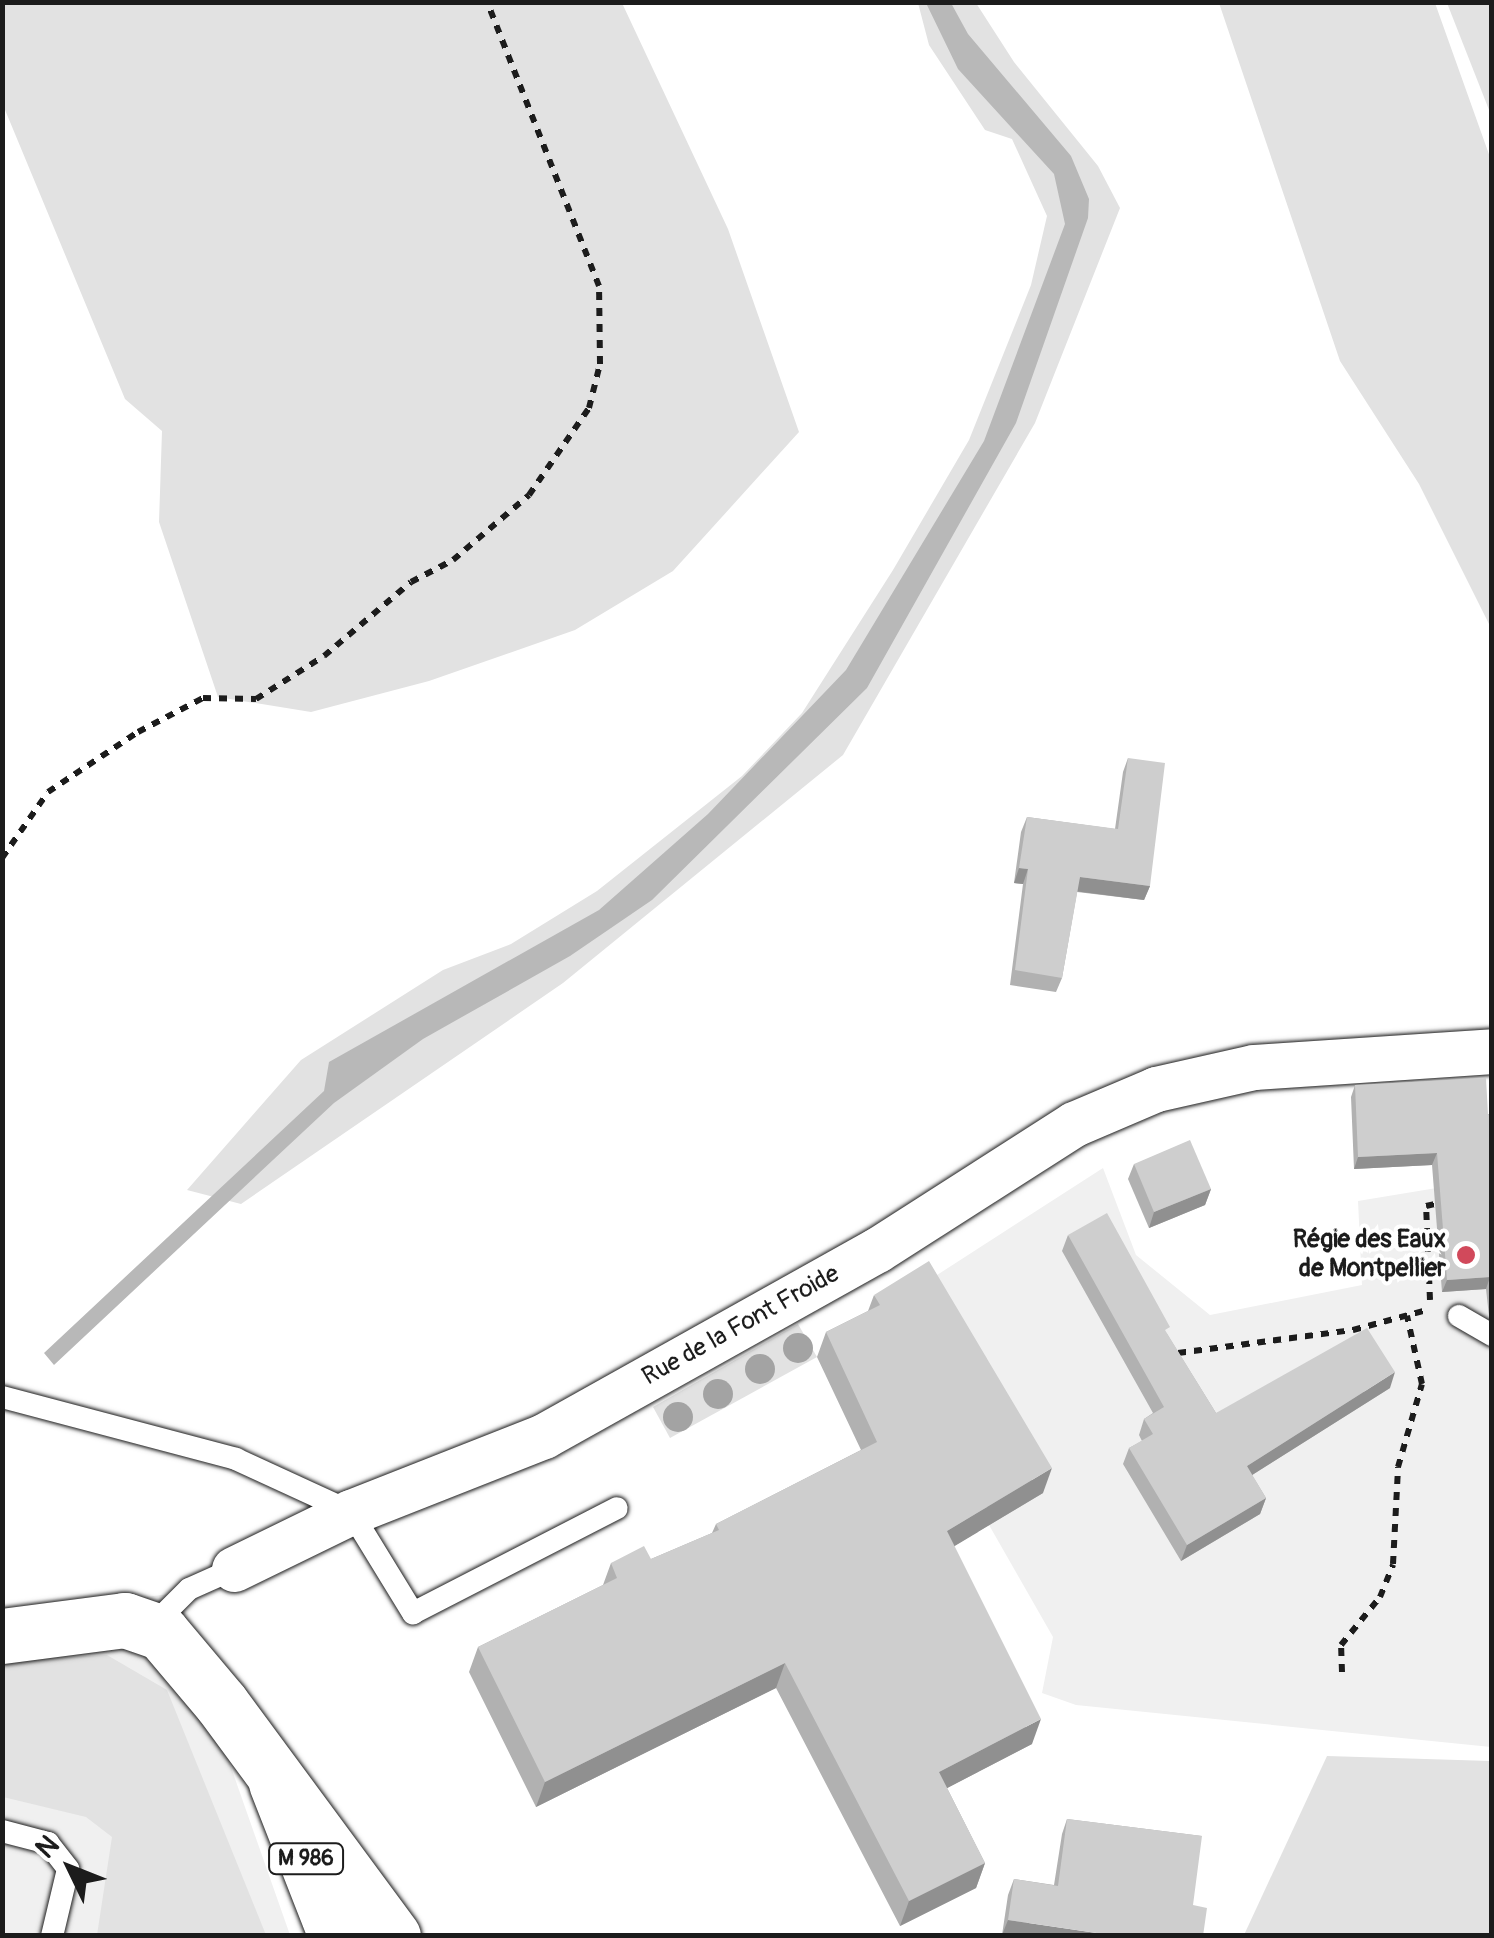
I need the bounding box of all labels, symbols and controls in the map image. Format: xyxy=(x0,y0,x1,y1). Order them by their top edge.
place label: Régie des Eaux de Montpellier xyxy=(1293,1226,1446,1285)
marker: Régie des Eaux de Montpellier xyxy=(1455,1244,1477,1266)
street label: Rue de la Font Froide xyxy=(637,1259,845,1393)
north arrow xyxy=(20,1818,120,1918)
text: N xyxy=(28,1828,67,1866)
road number: M 986 xyxy=(266,1842,346,1876)

